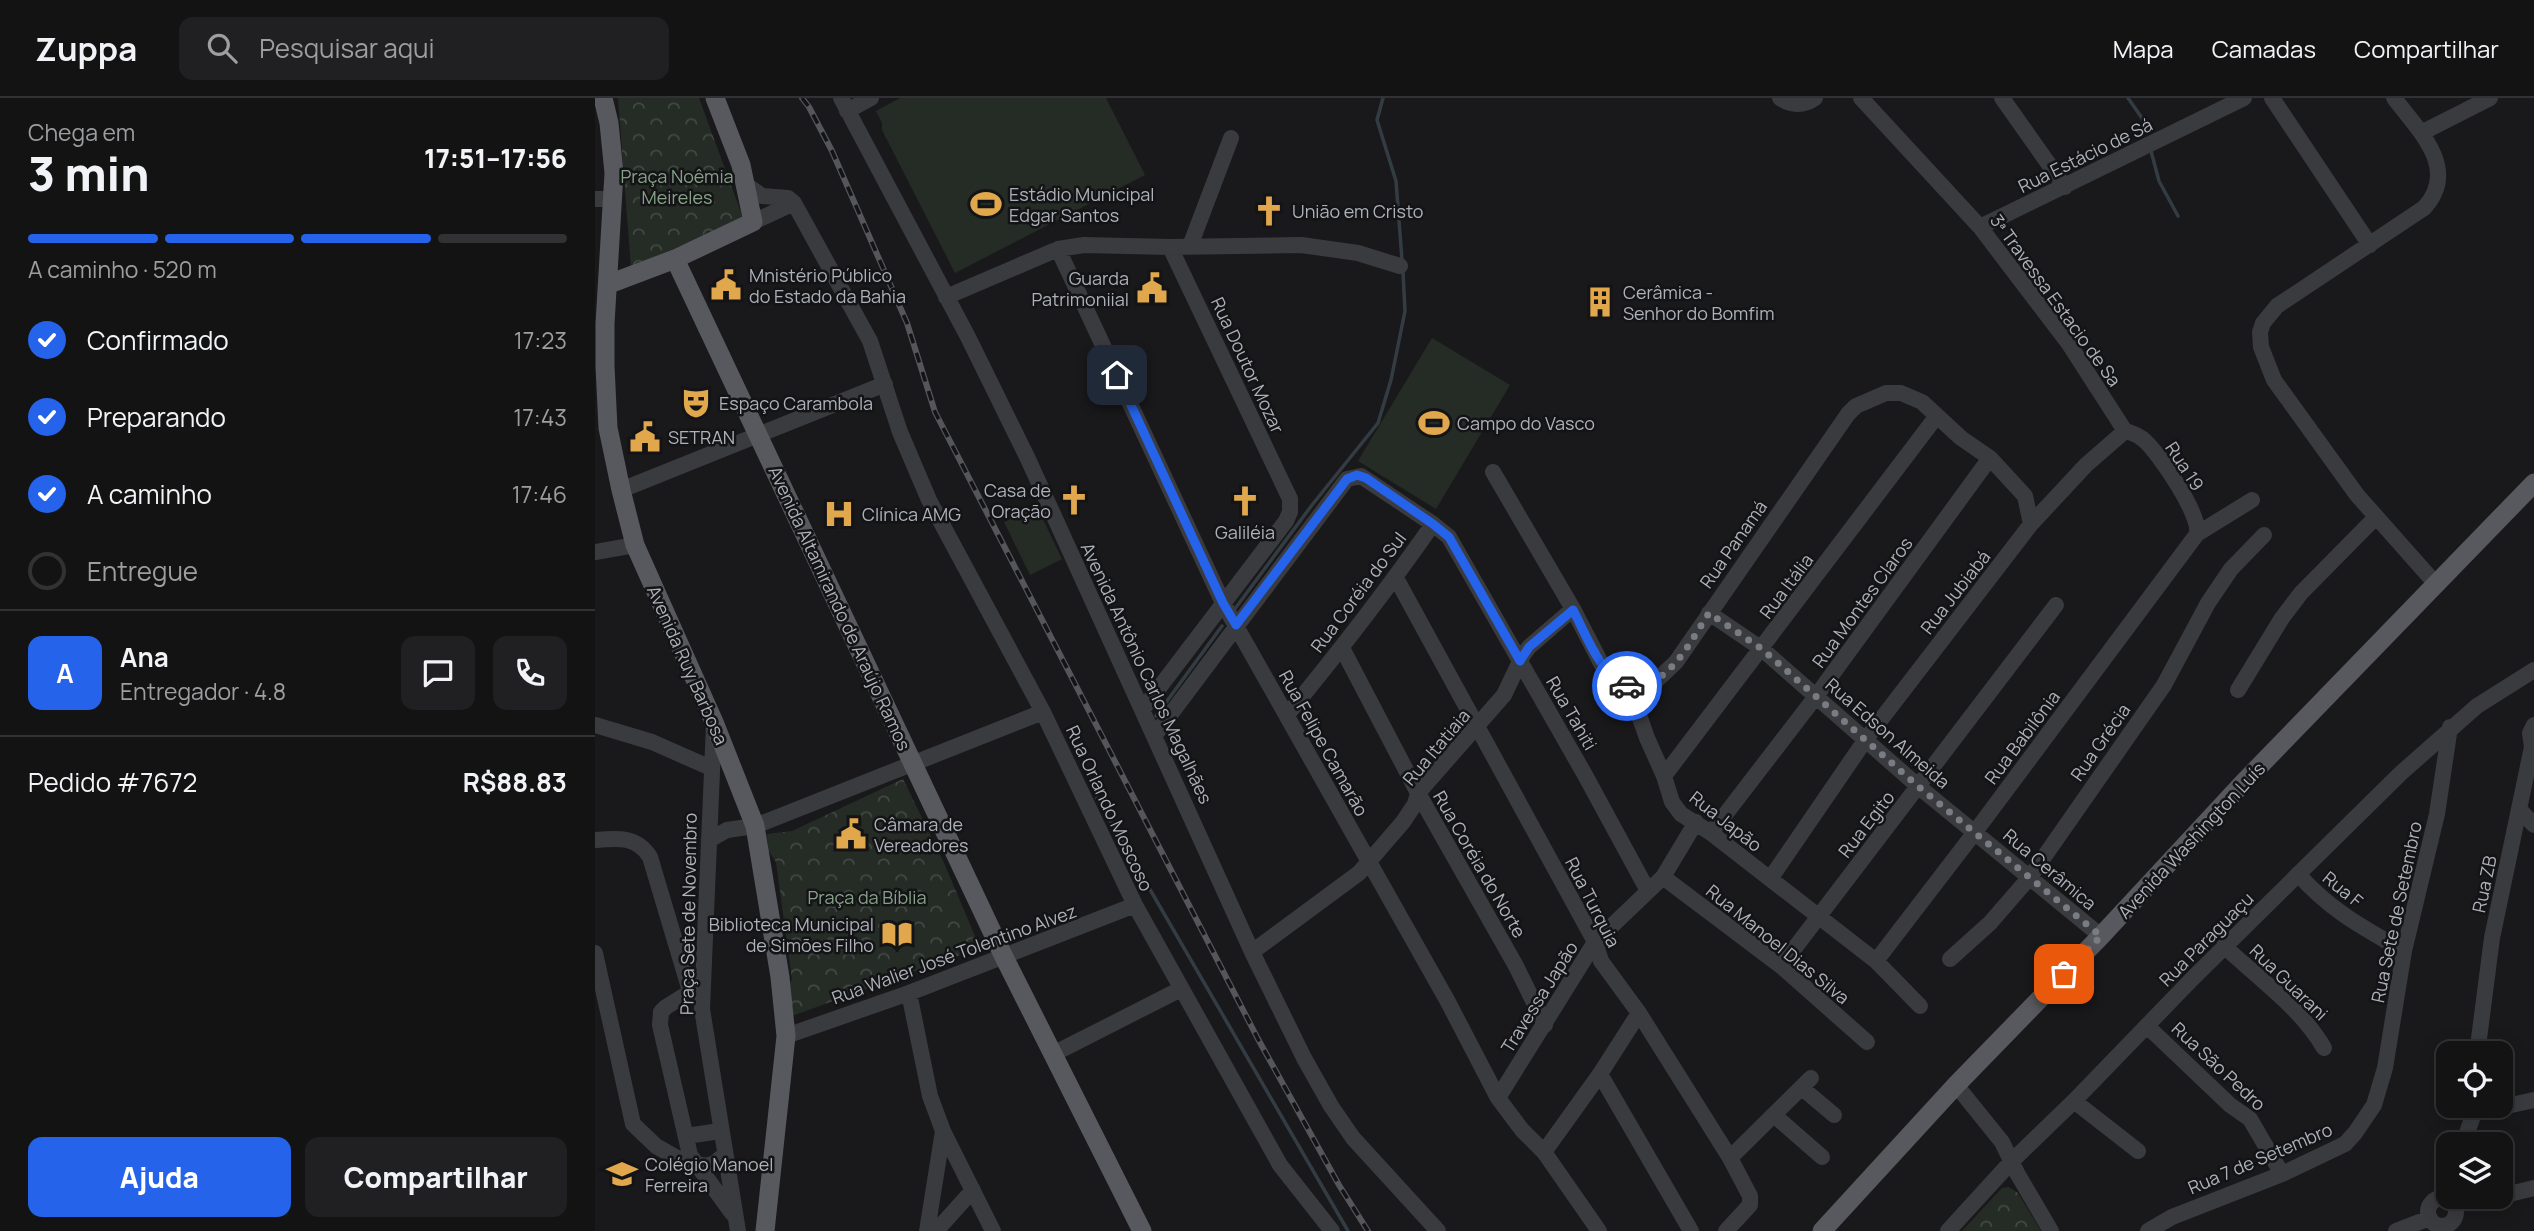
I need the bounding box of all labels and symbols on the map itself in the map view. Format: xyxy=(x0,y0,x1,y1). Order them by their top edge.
street label: Rua Estácio de Sá xyxy=(2014,112,2156,198)
park label: Praça Noêmia Meireles xyxy=(620,164,734,209)
place label: Estádio Municipal Edgar Santos xyxy=(1009,182,1155,227)
sports icon: Estádio Municipal Edgar Santos xyxy=(969,187,1003,221)
church icon: União em Cristo xyxy=(1252,194,1286,228)
place label: União em Cristo xyxy=(1292,199,1423,223)
street label: 3ª Travessa Estacio de Sa xyxy=(1985,209,2127,391)
place label: Mnistério Público do Estado da Bahia xyxy=(749,263,906,308)
place label: Guarda Patrimoniial xyxy=(1031,266,1129,311)
public building icon: Mnistério Público do Estado da Bahia xyxy=(709,268,743,302)
public building icon: Guarda Patrimoniial xyxy=(1135,271,1169,305)
place label: Cerâmica - Senhor do Bomfim xyxy=(1623,280,1774,325)
building icon: Cerâmica - Senhor do Bomfim xyxy=(1583,285,1617,319)
street label: Rua Doutor Mozar xyxy=(1206,293,1290,437)
pin xyxy=(1087,345,1147,405)
theatre icon: Espaço Carambola xyxy=(679,386,713,420)
place label: Espaço Carambola xyxy=(719,391,873,415)
sports icon: Campo do Vasco xyxy=(1417,406,1451,440)
place label: Campo do Vasco xyxy=(1457,411,1595,435)
public building icon: SETRAN xyxy=(628,420,662,454)
place label: SETRAN xyxy=(668,425,735,449)
street label: Rua 19 xyxy=(2160,437,2210,495)
street label: Avenida Altamirando de Araújo Ramos xyxy=(763,462,917,754)
place label: Casa de Oração xyxy=(984,478,1051,523)
church icon: Casa de Oração xyxy=(1057,483,1091,517)
church icon: Galiléia xyxy=(1228,484,1262,518)
street label: Rua Panamá xyxy=(1694,495,1772,593)
hospital icon: Clínica AMG xyxy=(822,497,856,531)
place label: Clínica AMG xyxy=(862,502,961,526)
place label: Galiléia xyxy=(1215,520,1275,544)
street label: Rua Coréia do Sul xyxy=(1305,527,1411,657)
street label: Rua Montes Claros xyxy=(1806,532,1918,672)
street label: Avenida Antônio Carlos Magalhães xyxy=(1076,539,1218,807)
street label: Rua Jubiabá xyxy=(1915,545,1995,639)
street label: Rua Itália xyxy=(1754,549,1818,623)
street label: Avenida Ruy Barbosa xyxy=(642,581,734,749)
courier xyxy=(1592,651,1662,721)
street label: Rua Felipe Camarão xyxy=(1274,666,1374,820)
street label: Rua Tahiti xyxy=(1541,672,1603,754)
street label: Rua Edson Almeida xyxy=(1821,672,1955,794)
street label: Rua Babilônia xyxy=(1979,685,2065,789)
street label: Rua Grécia xyxy=(2065,699,2135,785)
street label: Rua Itatiaia xyxy=(1397,704,1475,790)
street label: Rua Orlando Moscoso xyxy=(1061,721,1159,895)
street label: Avenida Washington Luís xyxy=(2112,757,2270,923)
street label: Rua Japão xyxy=(1685,785,1767,857)
street label: Rua Coréia do Norte xyxy=(1428,786,1532,942)
street label: Rua Egito xyxy=(1832,786,1900,862)
place label: Câmara de Vereadores xyxy=(874,812,969,857)
street label: Praça Sete de Novembro xyxy=(674,813,702,1015)
public building icon: Câmara de Vereadores xyxy=(834,817,868,851)
street label: Rua Sete de Setembro xyxy=(2365,819,2427,1005)
street label: Rua Cerâmica xyxy=(1998,823,2102,915)
street label: Rua Turquia xyxy=(1560,853,1626,951)
street label: Rua ZB xyxy=(2466,853,2502,915)
street label: Rua F xyxy=(2318,866,2368,912)
street label: Rua Manoel Dias Silva xyxy=(1701,879,1855,1009)
park label: Praça da Bíblia xyxy=(807,885,927,909)
street label: Rua Paraguaçu xyxy=(2154,887,2258,991)
street label: Rua Walier José Tolentino Alvez xyxy=(828,898,1080,1010)
place label: Biblioteca Municipal de Simões Filho xyxy=(709,912,874,957)
library icon: Biblioteca Municipal de Simões Filho xyxy=(880,917,914,951)
street label: Travessa Japão xyxy=(1495,937,1583,1057)
street label: Rua Guarani xyxy=(2245,939,2333,1025)
pin xyxy=(2034,944,2094,1004)
street label: Rua São Pedro xyxy=(2167,1016,2271,1116)
street label: Rua 7 de Setembro xyxy=(2184,1117,2336,1199)
place label: Colégio Manoel Ferreira xyxy=(645,1152,774,1197)
school or university icon: Colégio Manoel Ferreira xyxy=(605,1157,639,1191)

